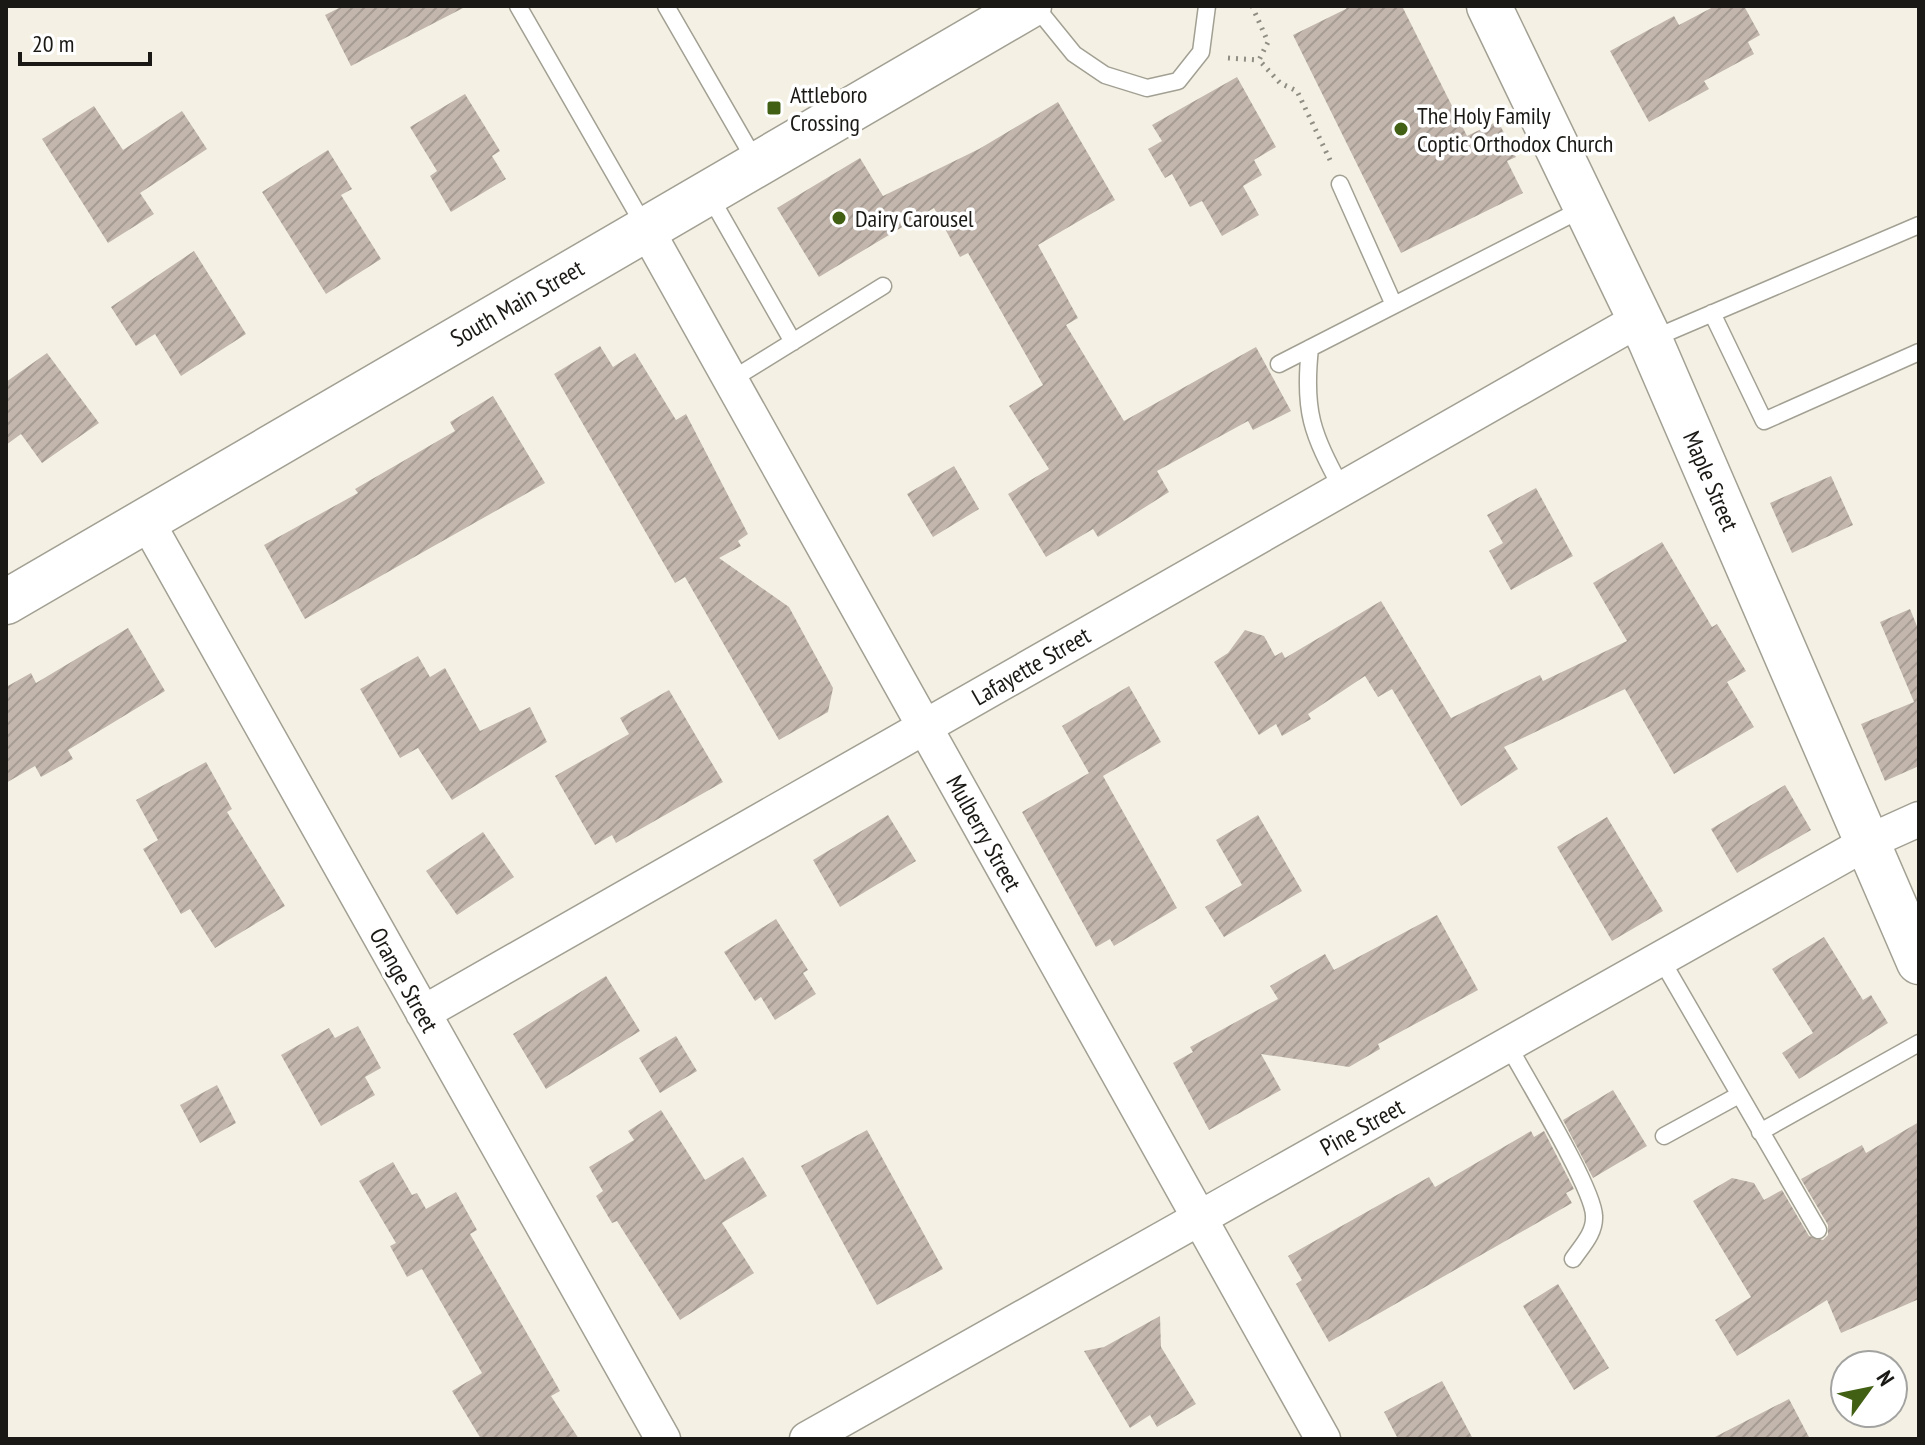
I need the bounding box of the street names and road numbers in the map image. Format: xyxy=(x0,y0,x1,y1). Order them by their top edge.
street label: South Main Street xyxy=(445,252,589,354)
street label: Maple Street xyxy=(1676,426,1746,536)
street label: Lafayette Street xyxy=(966,619,1096,712)
street label: Mulberry Street xyxy=(939,770,1029,897)
street label: Orange Street xyxy=(363,922,446,1038)
street label: Pine Street xyxy=(1315,1091,1410,1163)

